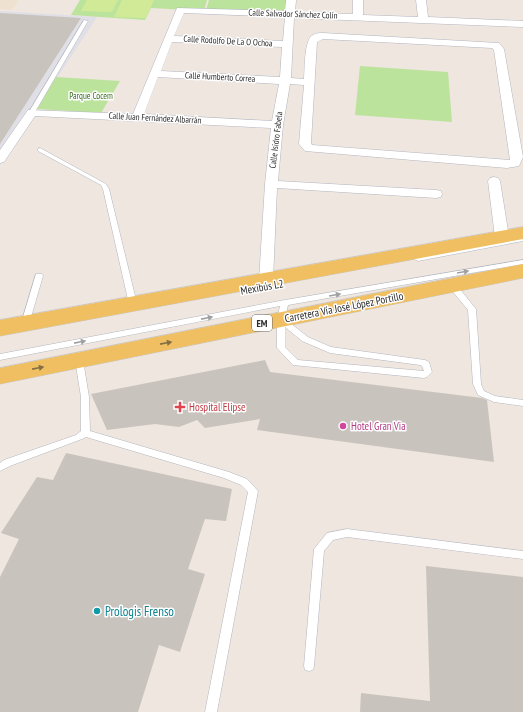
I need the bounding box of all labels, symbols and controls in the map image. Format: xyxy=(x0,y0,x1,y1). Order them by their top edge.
street label: Calle Salvador Sánchez Colín xyxy=(248,6,338,21)
street label: Calle Rodolfo De La O Ochoa xyxy=(183,33,273,48)
street label: Calle Humberto Correa xyxy=(185,69,256,84)
park label: Parque Cocem xyxy=(69,90,113,101)
street label: Calle Juan Fernández Albarrán xyxy=(108,110,202,125)
street label: Calle Isidro Fabela xyxy=(267,110,285,169)
one-way arrow xyxy=(457,269,469,275)
street label: Mexibús L2 xyxy=(239,276,285,298)
street label: Carretera Vía José López Portillo xyxy=(283,289,405,325)
one-way arrow xyxy=(329,291,341,297)
one-way arrow xyxy=(201,315,213,321)
road number: EM xyxy=(252,315,272,331)
one-way arrow xyxy=(73,339,86,345)
one-way arrow xyxy=(160,339,172,345)
one-way arrow xyxy=(32,365,44,371)
place label: Hospital Elipse xyxy=(189,400,246,414)
marker: Hospital Elipse xyxy=(174,401,186,413)
place label: Hotel Gran Via xyxy=(351,419,406,433)
marker: Hotel Gran Via xyxy=(338,421,348,431)
place label: Prologis Frenso xyxy=(105,603,174,620)
marker: Prologis Frenso xyxy=(92,606,102,616)

